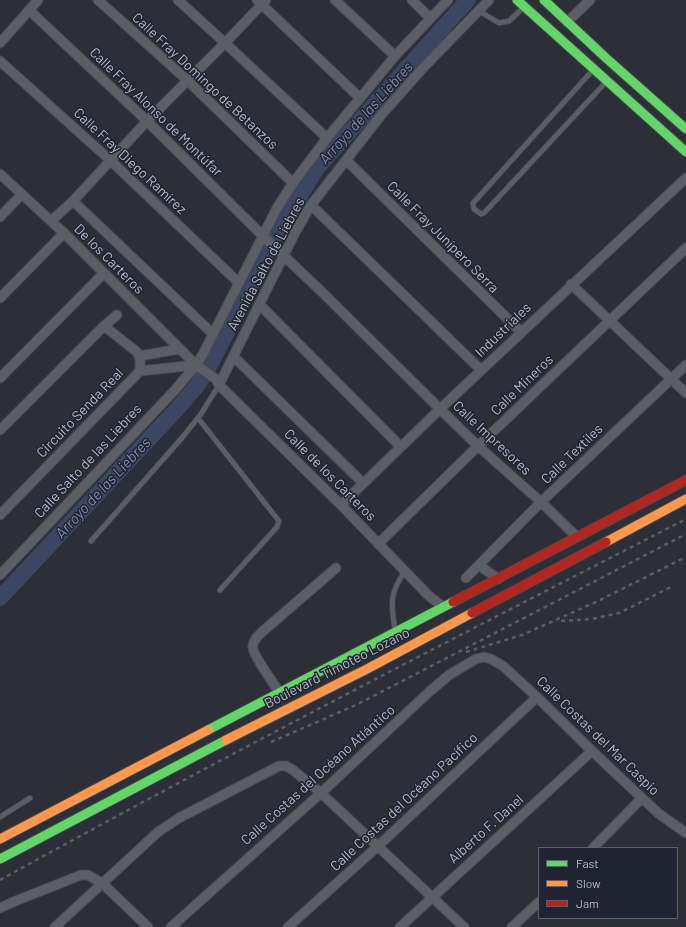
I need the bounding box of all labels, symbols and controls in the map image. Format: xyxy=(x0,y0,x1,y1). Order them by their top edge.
street label: Calle Fray Domingo de Betanzos xyxy=(129,9,281,153)
street label: Calle Fray Alonso de Montúfar xyxy=(86,44,226,180)
water label: Arroyo de las Liebres xyxy=(315,58,417,168)
street label: Calle Fray Diego Ramírez xyxy=(70,104,190,218)
street label: Calle Fray Junípero Serra xyxy=(384,178,502,296)
street label: Avenida Salto de Liebres xyxy=(224,195,308,333)
street label: De los Carteros xyxy=(71,221,147,297)
street label: Industriales xyxy=(472,299,534,361)
street label: Calle Mineros xyxy=(487,351,557,419)
street label: Circuito Senda Real xyxy=(33,365,127,461)
street label: Calle Impresores xyxy=(449,397,535,479)
street label: Calle Salto de las Liebres xyxy=(31,401,145,521)
street label: Calle Textiles xyxy=(538,420,606,488)
street label: Calle de los Carteros xyxy=(281,426,379,524)
water label: Arroyo de las Liebres xyxy=(52,434,154,542)
street label: Boulevard Timoteo Lozano xyxy=(262,624,412,712)
street label: Calle Costas del Mar Caspio xyxy=(533,673,663,799)
street label: Calle Costas del Océano Atlántico xyxy=(238,701,398,849)
street label: Calle Costas del Océano Pacífico xyxy=(327,729,481,875)
street label: Alberto F. Danel xyxy=(445,791,527,867)
legend xyxy=(538,847,678,919)
text: Fast xyxy=(576,856,599,870)
text: Slow xyxy=(576,876,601,890)
text: Jam xyxy=(576,896,599,910)

